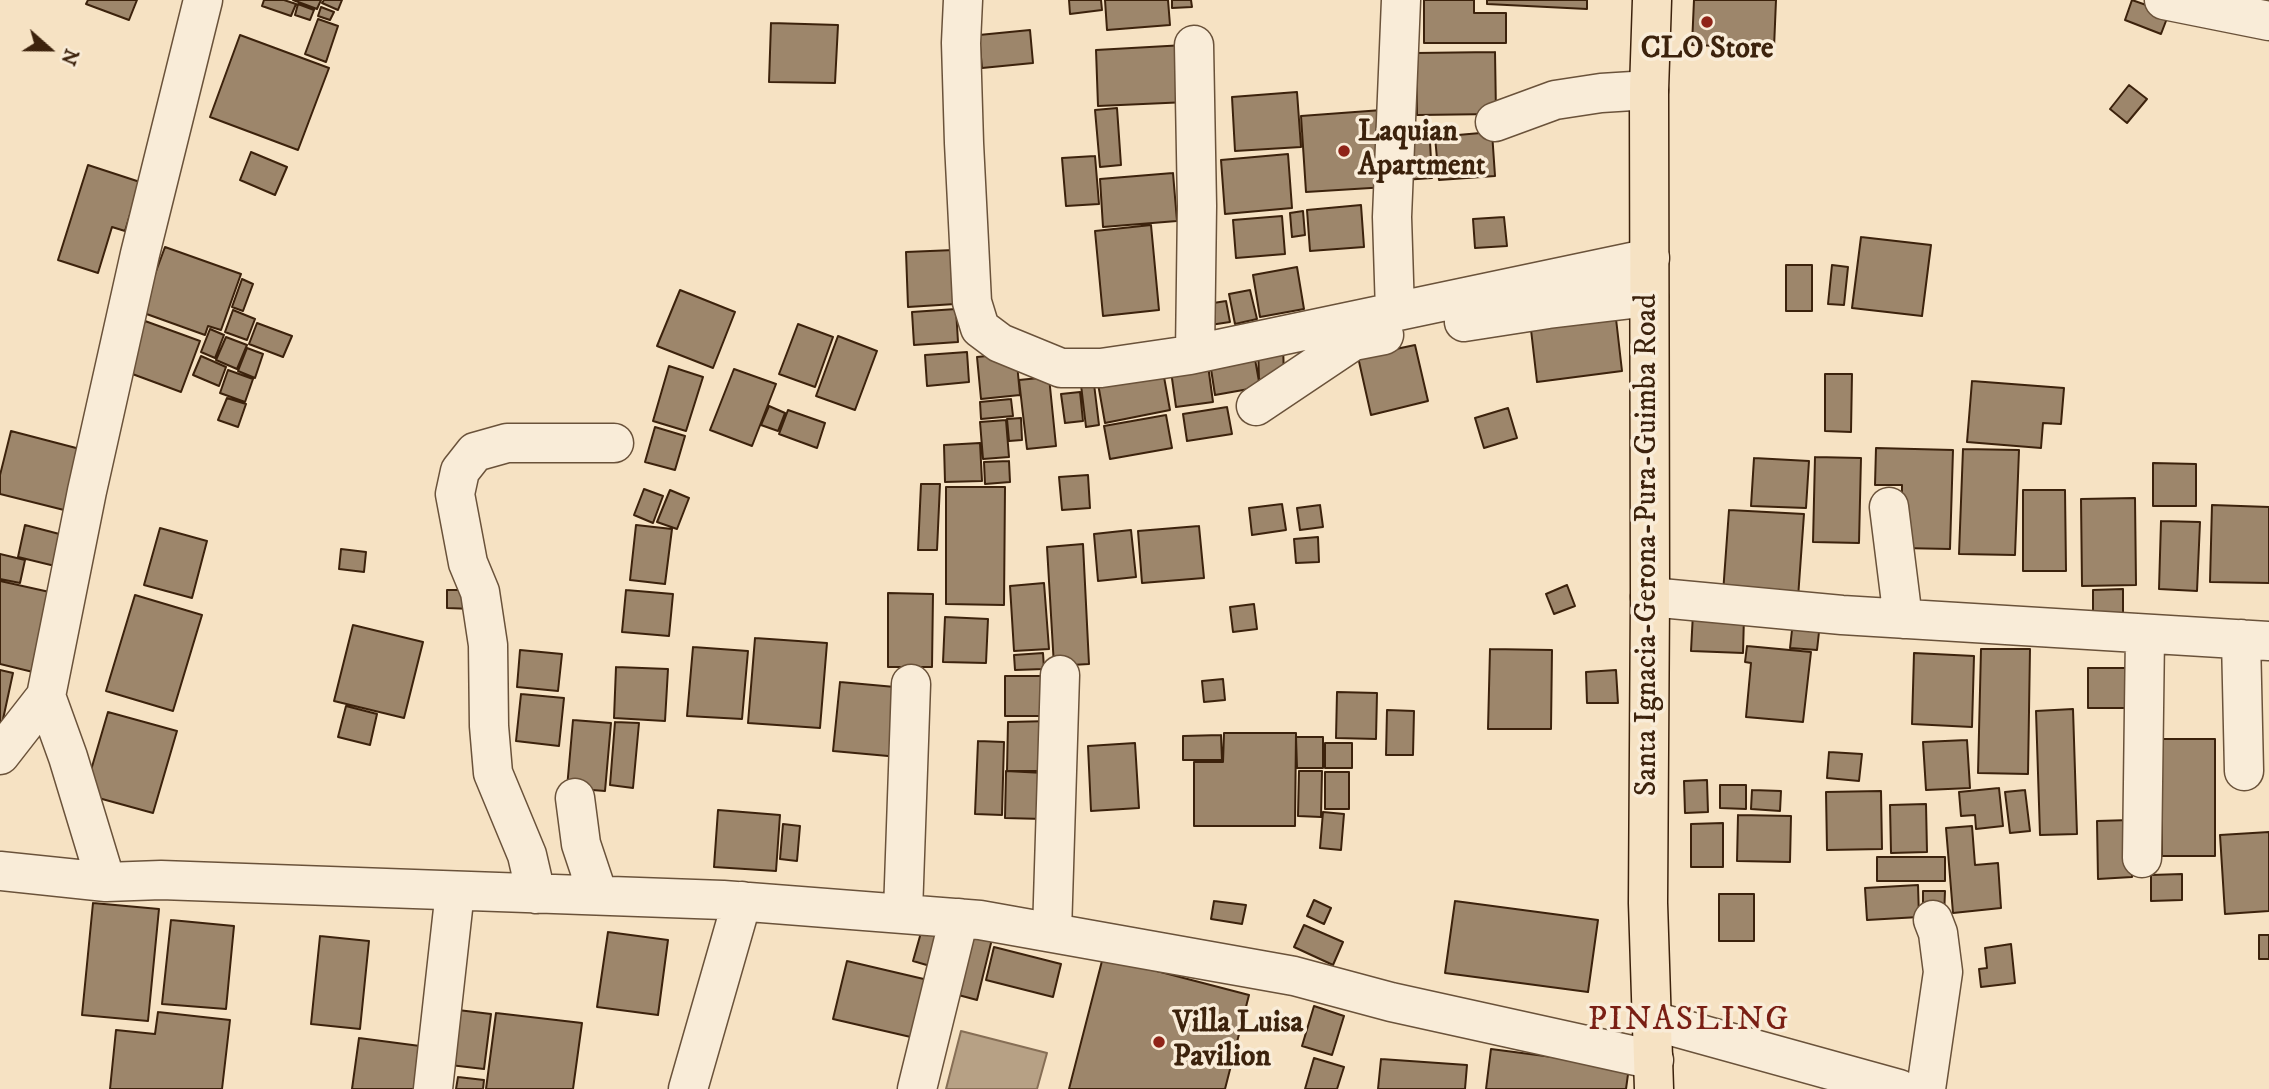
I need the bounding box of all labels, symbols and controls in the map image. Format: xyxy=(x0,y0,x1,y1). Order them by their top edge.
north arrow xyxy=(14,14,84,84)
marker: CLO Store xyxy=(1699,14,1715,30)
place label: CLO Store xyxy=(1641,33,1773,69)
text: N xyxy=(56,45,83,68)
place label: Laquian Apartment xyxy=(1358,116,1486,186)
marker: Laquian Apartment xyxy=(1336,143,1352,159)
street label: Santa Ignacia-Gerona-Pura-Guimba Road xyxy=(1631,294,1667,796)
district label: PINASLING xyxy=(1589,1002,1789,1042)
place label: Villa Luisa Pavilion xyxy=(1173,1007,1303,1078)
marker: Villa Luisa Pavilion xyxy=(1151,1034,1167,1050)

